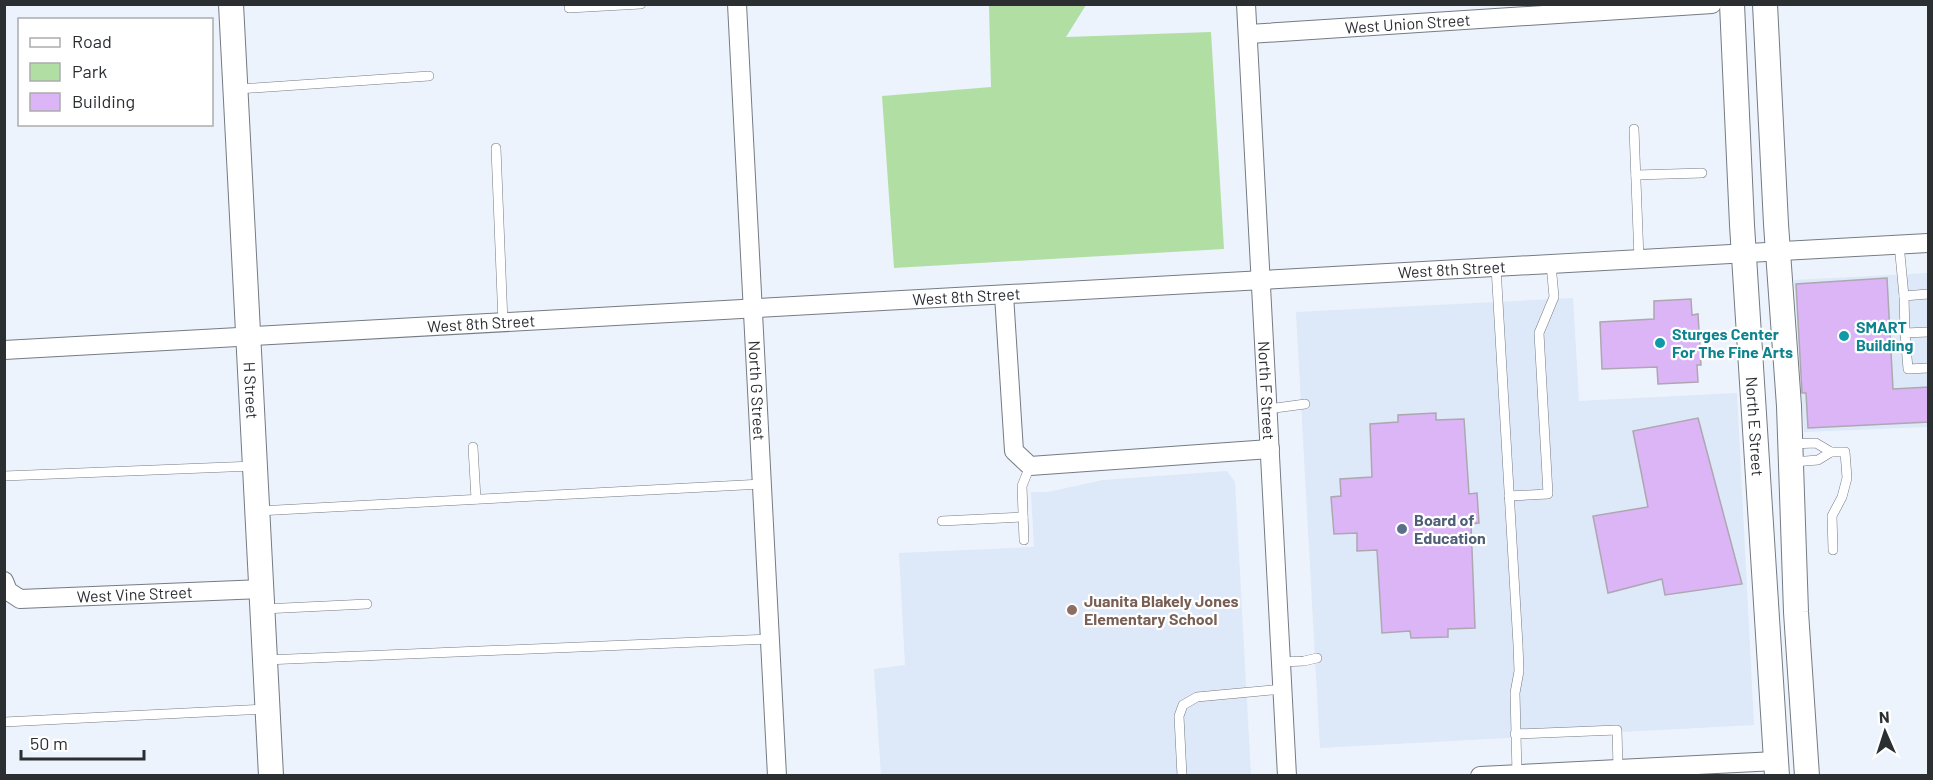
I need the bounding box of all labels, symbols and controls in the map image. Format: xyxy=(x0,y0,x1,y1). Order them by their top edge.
street label: West Union Street xyxy=(1344,10,1471,37)
legend xyxy=(18,18,213,126)
text: Road xyxy=(72,30,112,52)
text: Park xyxy=(72,60,107,82)
text: Building xyxy=(72,90,135,112)
street label: West 8th Street xyxy=(1397,256,1506,281)
street label: West 8th Street xyxy=(912,283,1021,308)
street label: West 8th Street xyxy=(427,310,536,335)
place label: SMART Building xyxy=(1856,317,1913,354)
place label: Sturges Center For The Fine Arts xyxy=(1672,324,1793,361)
marker: SMART Building xyxy=(1837,329,1851,343)
marker: Sturges Center For The Fine Arts xyxy=(1653,336,1667,350)
street label: North G Street xyxy=(745,340,770,441)
street label: North F Street xyxy=(1255,340,1279,441)
street label: H Street xyxy=(241,361,262,420)
street label: North E Street xyxy=(1743,376,1768,477)
place label: Board of Education xyxy=(1414,510,1486,547)
marker: Board of Education xyxy=(1395,522,1409,536)
street label: West Vine Street xyxy=(76,582,193,606)
place label: Juanita Blakely Jones Elementary School xyxy=(1084,591,1239,628)
marker: Juanita Blakely Jones Elementary School xyxy=(1065,603,1079,617)
north arrow xyxy=(1855,702,1915,762)
text: N xyxy=(1878,707,1890,726)
scale bar xyxy=(21,723,144,761)
text: 50 m xyxy=(30,732,68,754)

